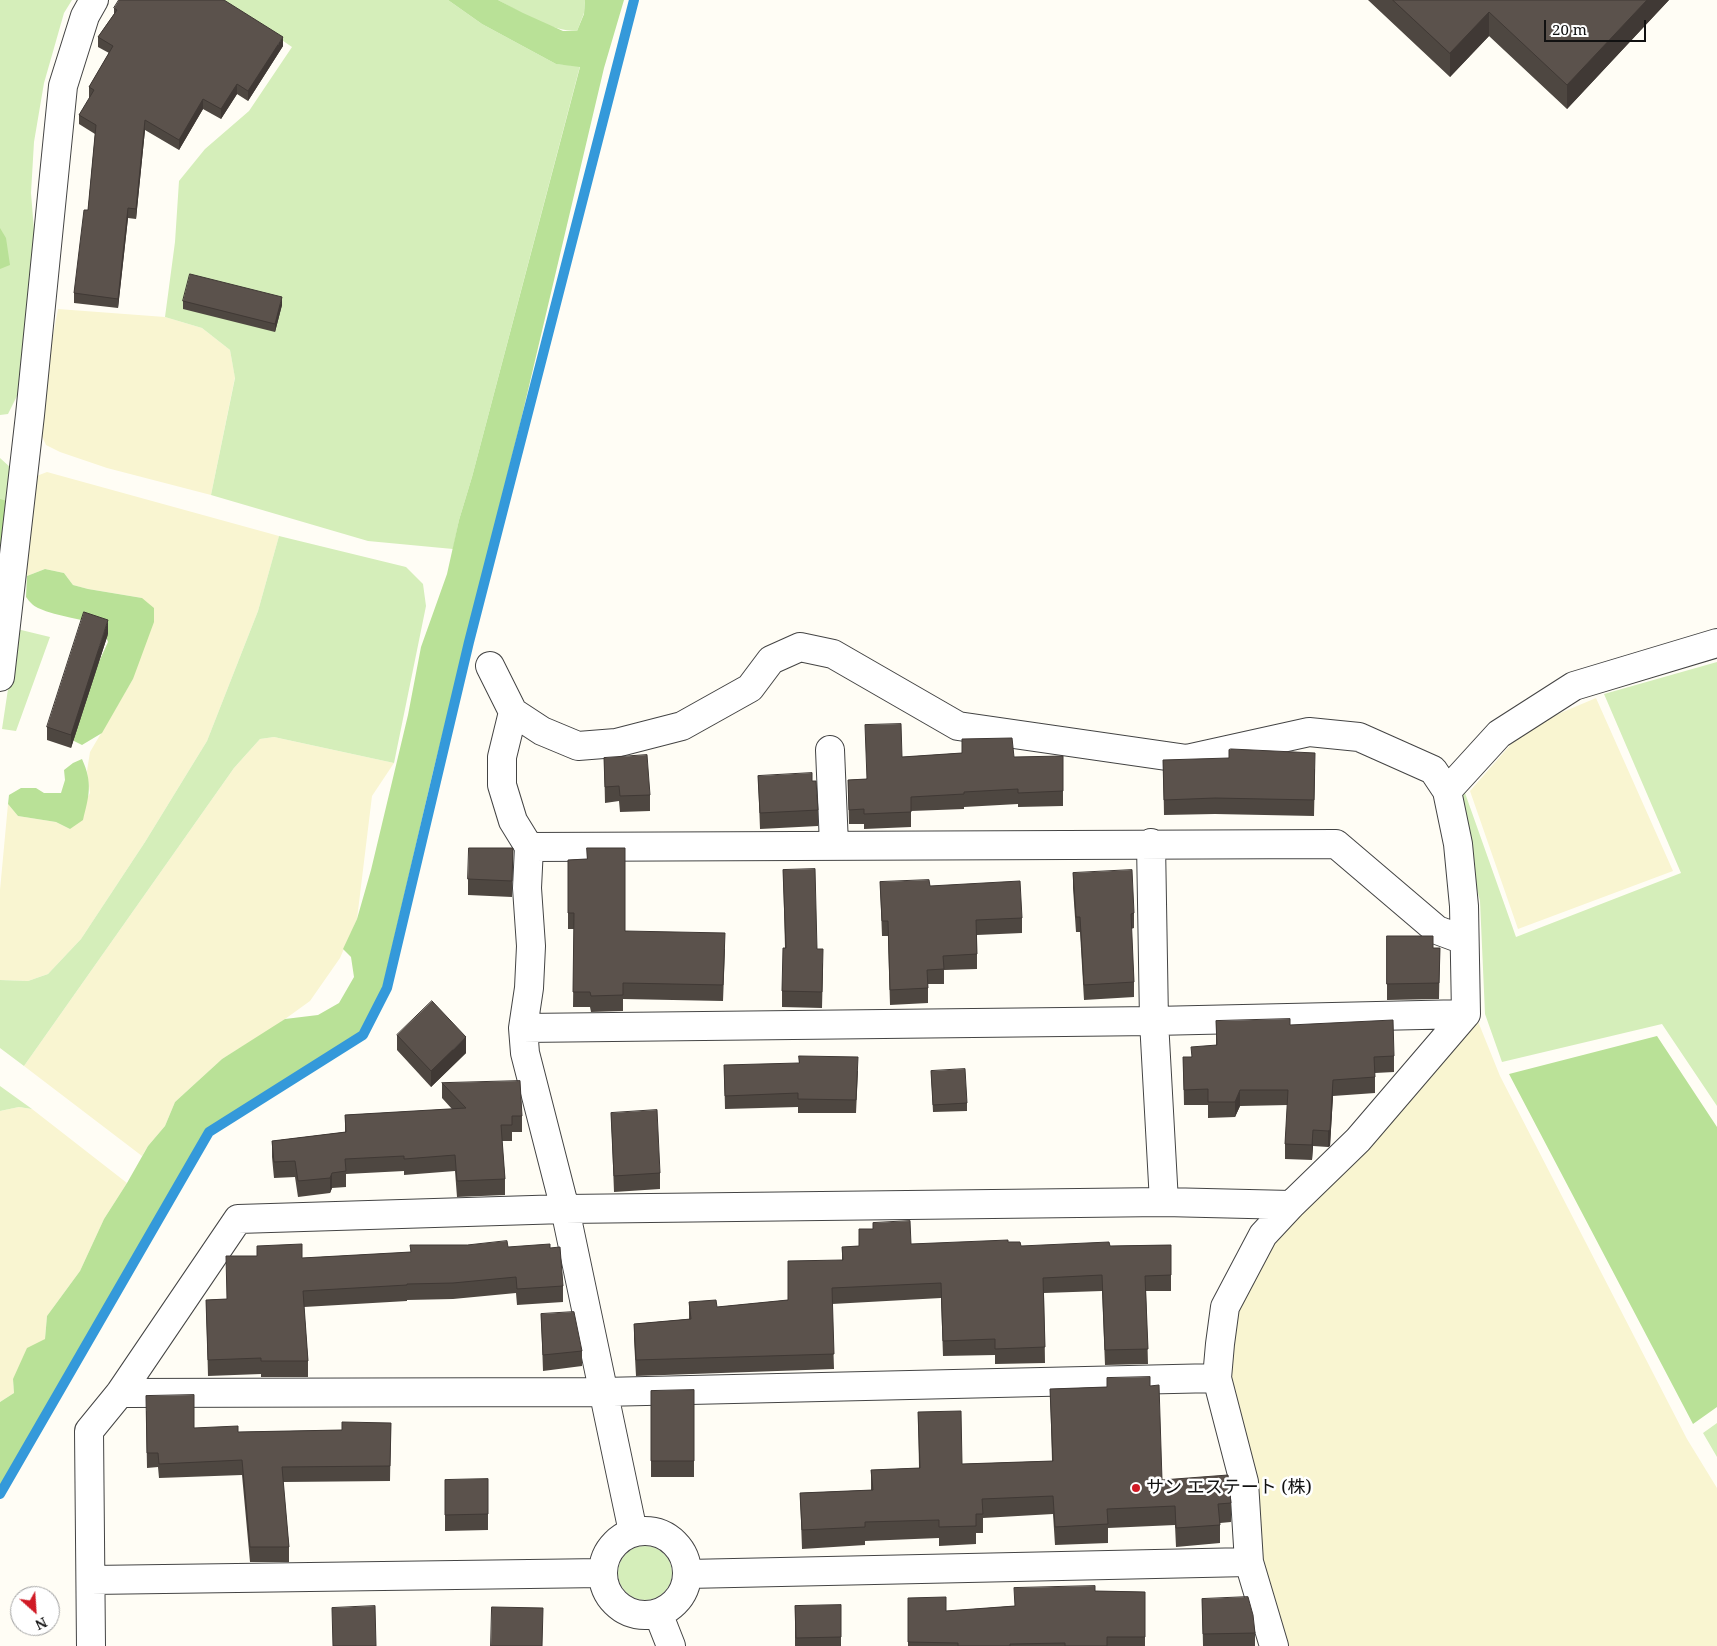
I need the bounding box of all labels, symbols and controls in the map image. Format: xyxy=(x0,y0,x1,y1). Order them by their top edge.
scale bar xyxy=(1547,10,1650,42)
text: 20 m xyxy=(1552,19,1587,39)
place label: サン エステート (株) xyxy=(1146,1477,1312,1499)
marker: サン エステート (株) xyxy=(1130,1482,1142,1494)
north arrow xyxy=(10,1586,60,1636)
text: N xyxy=(32,1613,50,1635)

